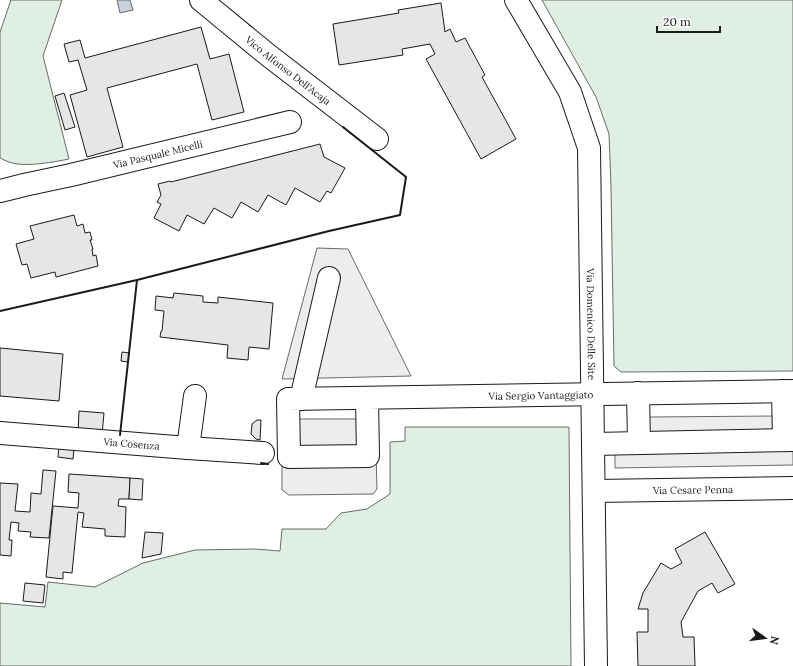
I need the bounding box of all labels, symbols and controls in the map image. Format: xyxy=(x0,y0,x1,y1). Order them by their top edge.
scale bar xyxy=(657,8,720,34)
text: 20 m xyxy=(663,14,691,29)
street label: Vico Alfonso Dell'Acaja xyxy=(242,32,334,108)
street label: Via Pasquale Micelli xyxy=(111,137,204,171)
street label: Via Domenico Delle Site xyxy=(584,267,599,381)
street label: Via Sergio Vantaggiato xyxy=(487,388,594,402)
street label: Via Cosenza xyxy=(102,435,160,452)
street label: Via Cesare Penna xyxy=(652,482,733,497)
north arrow xyxy=(745,618,785,658)
text: N xyxy=(767,635,783,647)

